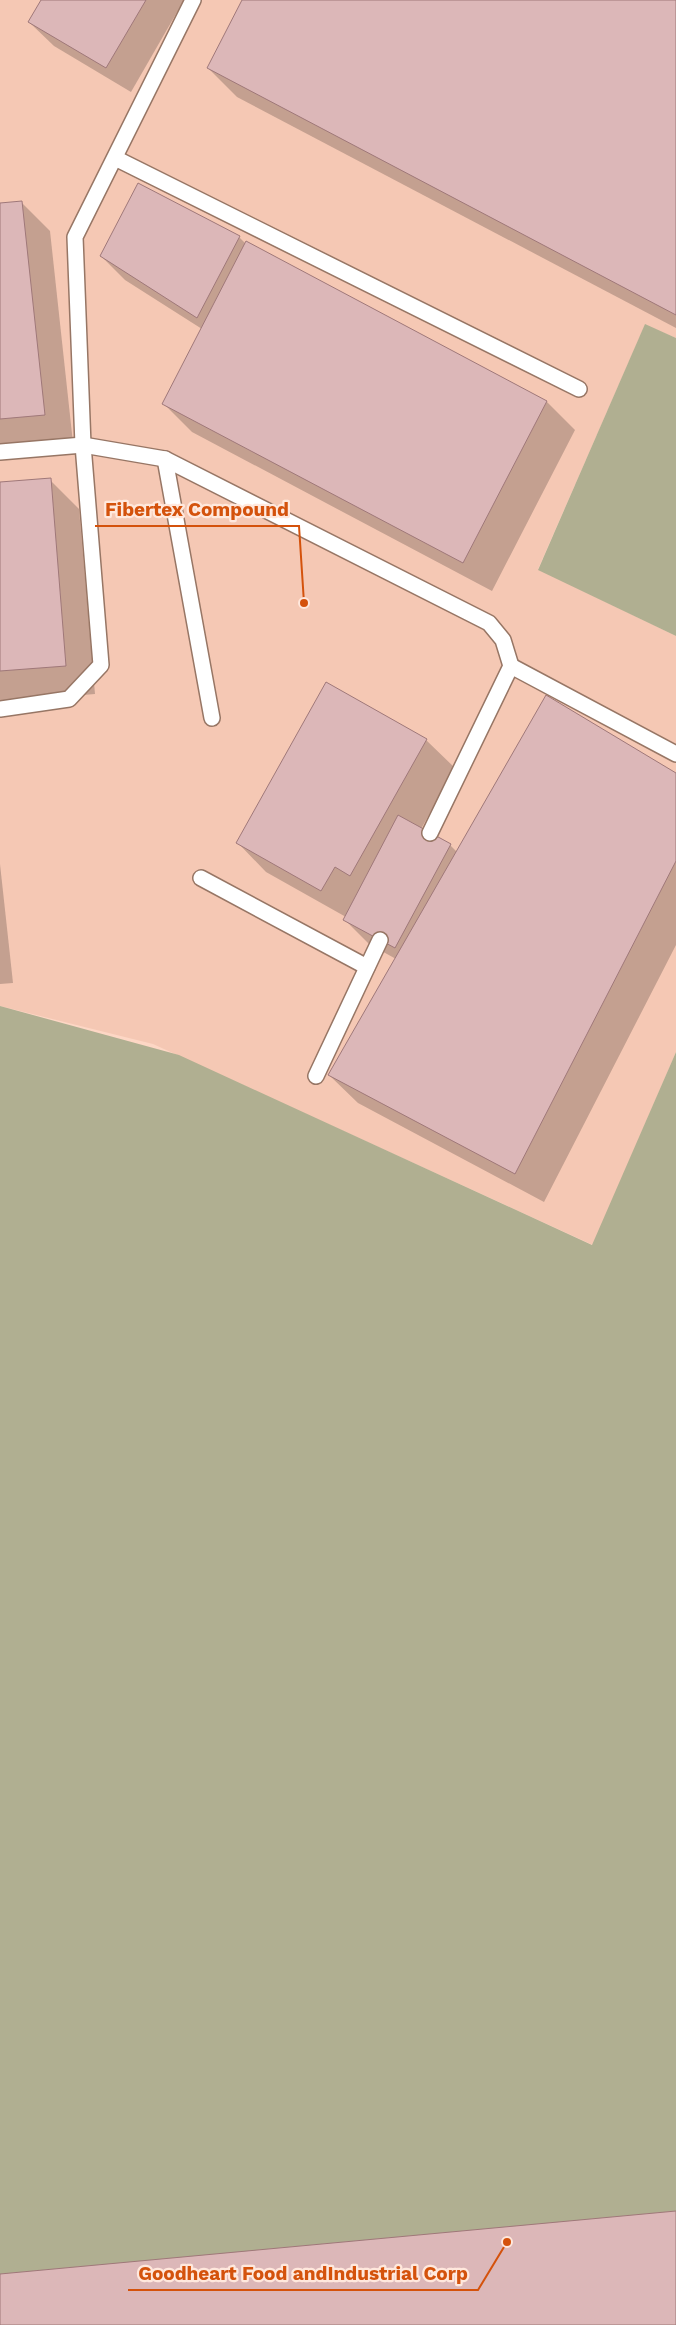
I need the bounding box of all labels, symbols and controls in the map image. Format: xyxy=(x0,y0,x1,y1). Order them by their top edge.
callout: Fibertex Compound xyxy=(95,492,299,526)
text: Fibertex Compound xyxy=(105,498,289,521)
callout: Goodheart Food andIndustrial Corp xyxy=(128,2256,478,2290)
text: Goodheart Food andIndustrial Corp xyxy=(138,2262,468,2285)

